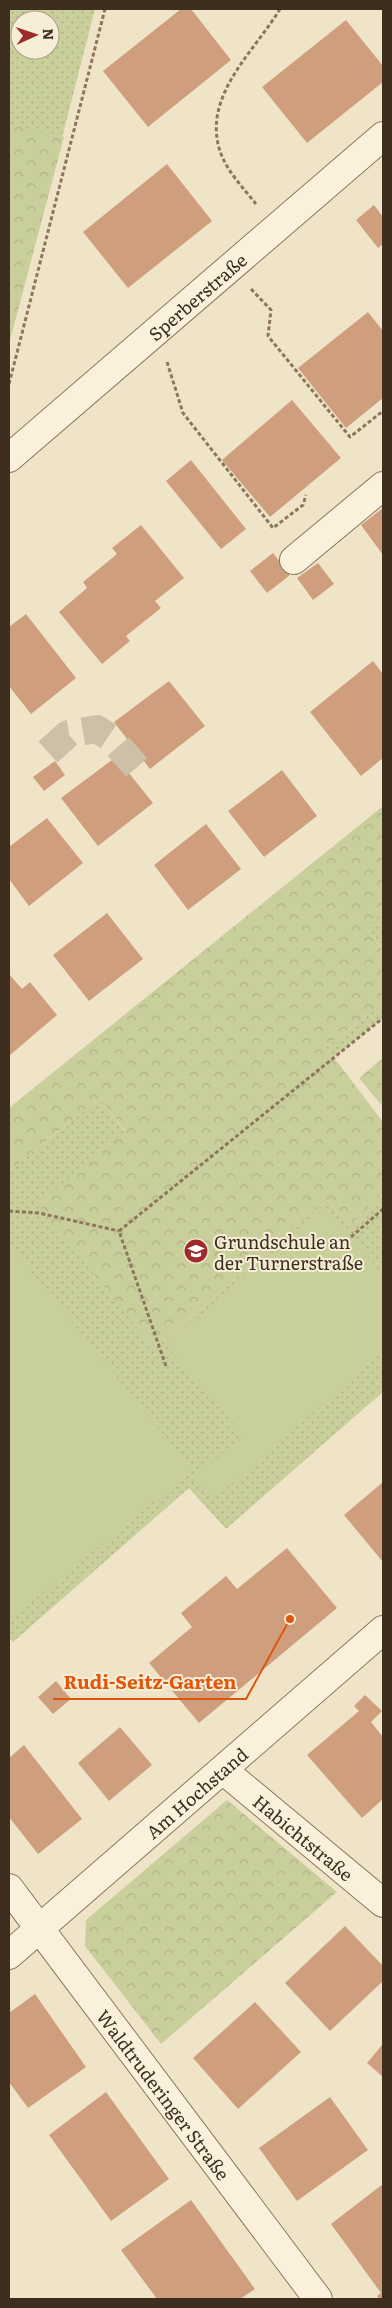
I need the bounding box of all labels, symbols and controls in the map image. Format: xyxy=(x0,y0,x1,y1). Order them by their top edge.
north arrow xyxy=(10,10,60,60)
text: N xyxy=(39,28,59,41)
street label: Sperberstraße xyxy=(142,246,252,346)
place label: Grundschule an der Turnerstraße xyxy=(214,1228,363,1276)
school or university icon: Grundschule an der Turnerstraße xyxy=(183,1238,209,1264)
callout: Rudi-Seitz-Garten xyxy=(53,1665,246,1699)
text: Rudi-Seitz-Garten xyxy=(63,1667,237,1695)
street label: Am Hochstand xyxy=(139,1740,253,1844)
street label: Habichtstraße xyxy=(248,1787,360,1887)
street label: Waldtruderinger Straße xyxy=(91,2003,237,2185)

